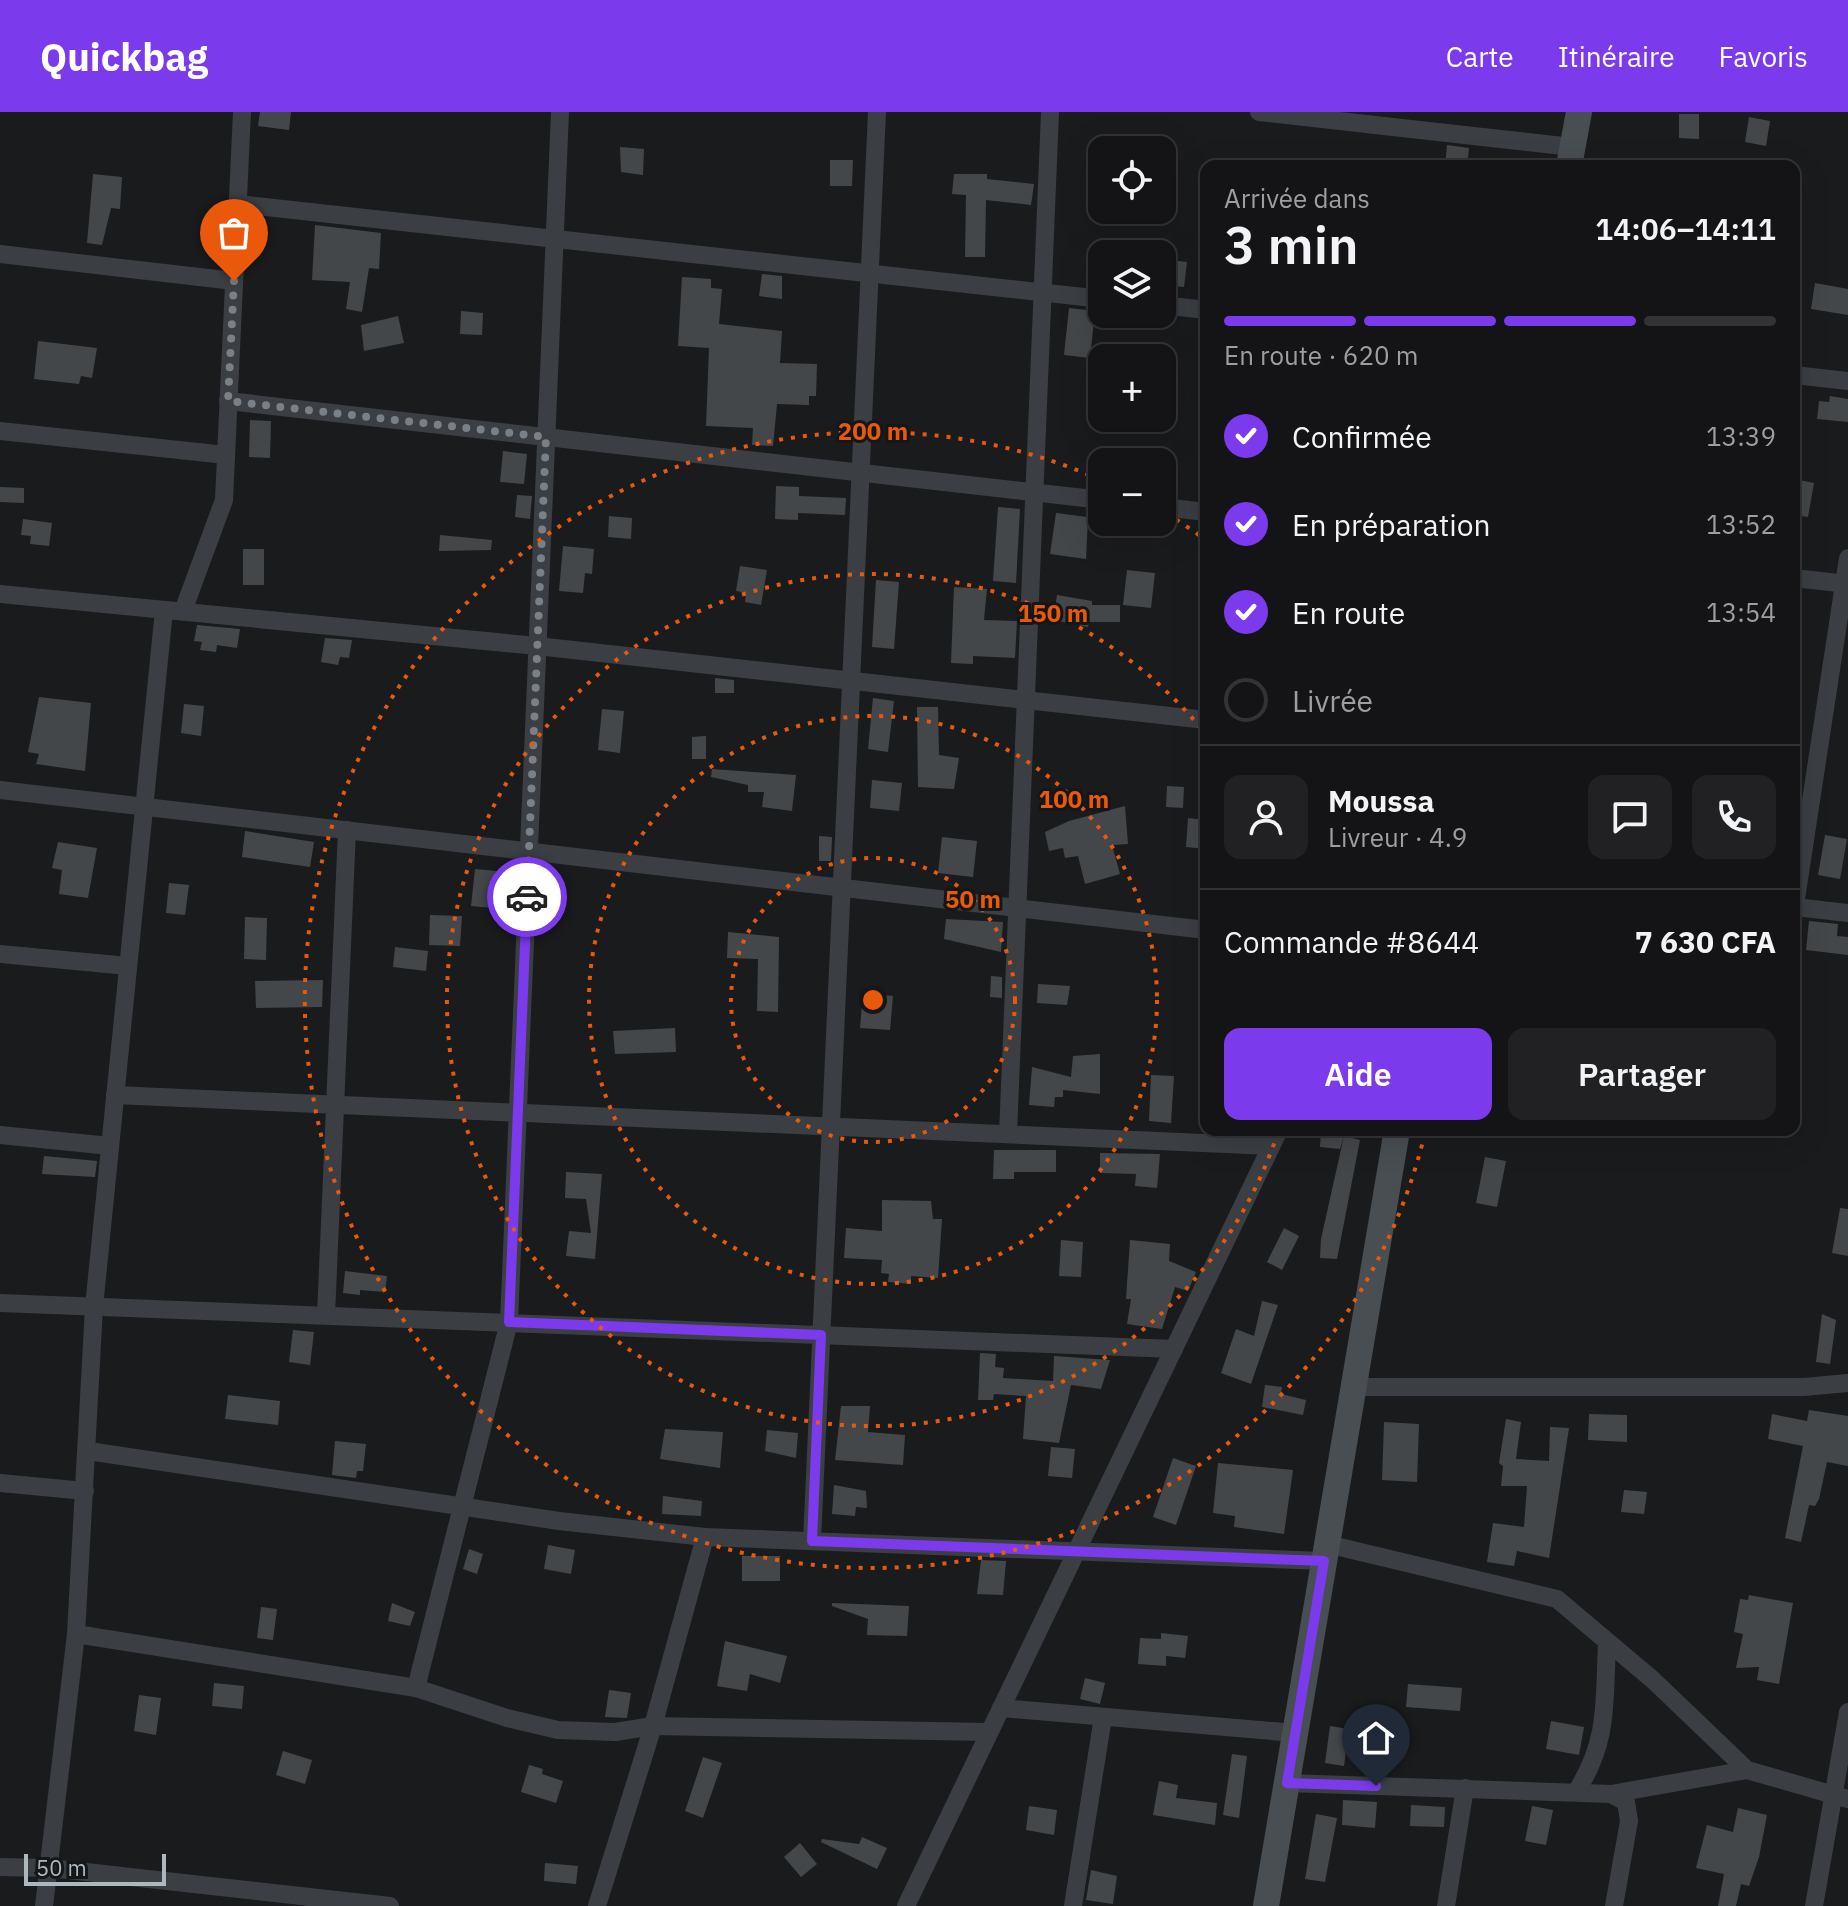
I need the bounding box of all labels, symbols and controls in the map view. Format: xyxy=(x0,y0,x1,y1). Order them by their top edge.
text: Quickbag xyxy=(40,32,208,81)
text: Carte xyxy=(1446,38,1514,75)
text: Itinéraire xyxy=(1558,38,1675,75)
text: Favoris xyxy=(1719,38,1808,75)
map controls xyxy=(1088,136,1176,536)
button: locate xyxy=(1088,136,1176,224)
text: Arrivée dans xyxy=(1224,181,1370,215)
pin xyxy=(200,199,268,281)
text: 14:06–14:11 xyxy=(1595,209,1776,248)
icon: bag xyxy=(212,211,256,255)
text: 3 min xyxy=(1224,211,1359,278)
button: layers xyxy=(1088,240,1176,328)
text: En route · 620 m xyxy=(1224,338,1418,372)
button: + xyxy=(1088,344,1176,432)
icon: check xyxy=(1224,414,1268,458)
text: 200 m xyxy=(838,415,908,447)
text: Confirmée xyxy=(1292,417,1432,456)
text: 13:39 xyxy=(1706,419,1776,453)
button: − xyxy=(1088,448,1176,536)
icon: check xyxy=(1224,502,1268,546)
text: En préparation xyxy=(1292,505,1491,544)
text: 13:52 xyxy=(1706,507,1776,541)
icon: check xyxy=(1224,590,1268,634)
text: En route xyxy=(1292,593,1405,632)
text: 13:54 xyxy=(1706,595,1776,629)
text: 150 m xyxy=(1018,597,1088,629)
text: Livrée xyxy=(1292,681,1373,720)
button: person xyxy=(1224,775,1308,859)
button: chat xyxy=(1588,775,1672,859)
button: phone xyxy=(1692,775,1776,859)
text: Moussa xyxy=(1328,781,1434,820)
text: 100 m xyxy=(1039,783,1109,815)
text: Livreur · 4.9 xyxy=(1328,820,1467,854)
courier xyxy=(487,857,567,937)
icon: car xyxy=(505,875,549,919)
text: 50 m xyxy=(945,883,1001,915)
text: Commande #8644 xyxy=(1224,922,1479,961)
text: 7 630 CFA xyxy=(1635,922,1776,961)
centre of rings xyxy=(859,986,887,1014)
button: Aide xyxy=(1224,1028,1492,1120)
button: Partager xyxy=(1508,1028,1776,1120)
pin xyxy=(1342,1704,1410,1786)
icon: home xyxy=(1354,1716,1398,1760)
scale bar xyxy=(24,1850,166,1886)
text: 50 m xyxy=(36,1853,87,1882)

